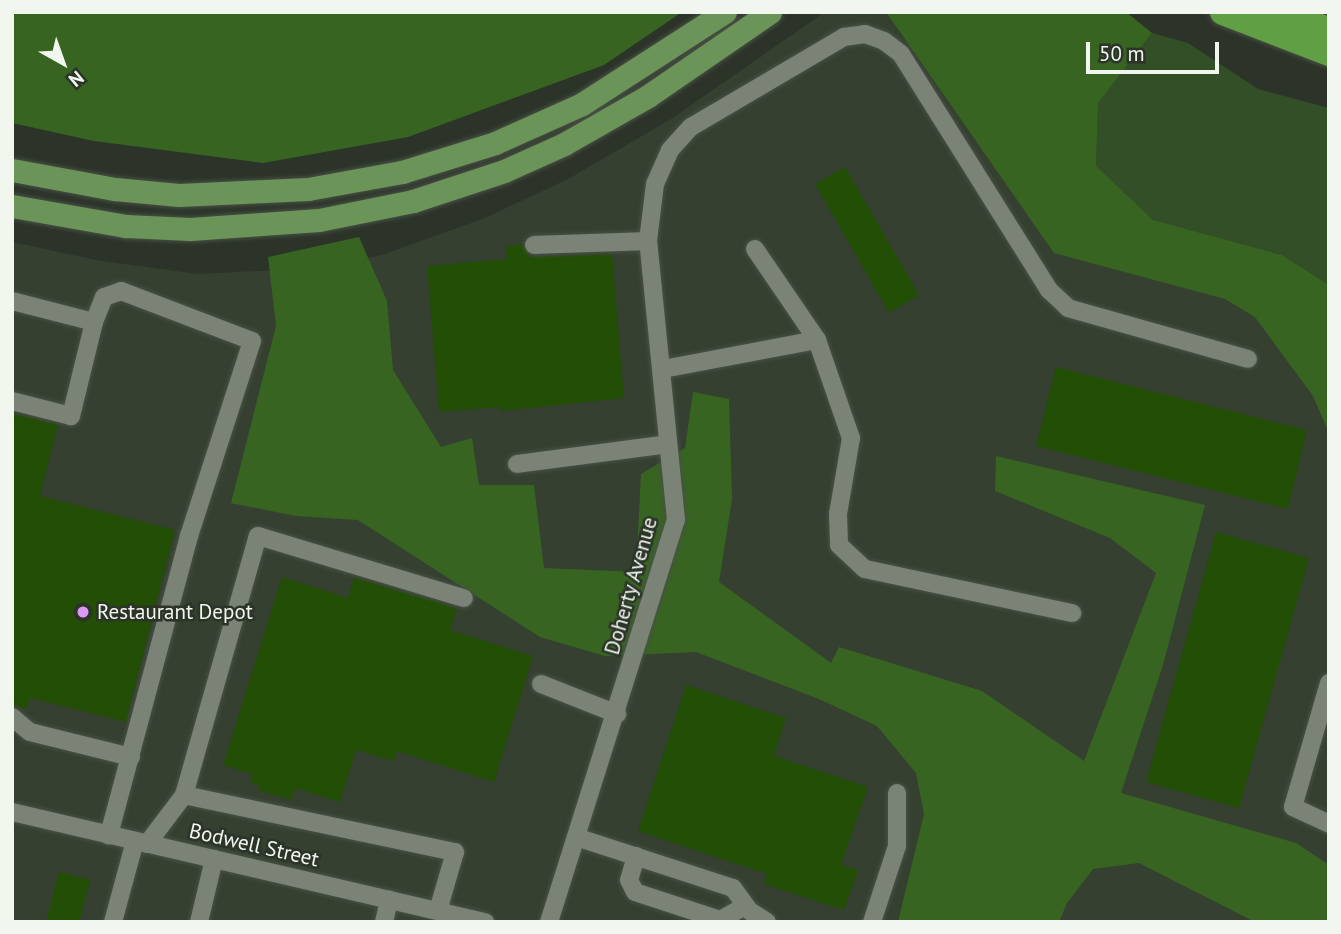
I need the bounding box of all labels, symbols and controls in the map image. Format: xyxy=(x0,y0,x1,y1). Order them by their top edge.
north arrow xyxy=(28,28,98,98)
scale bar xyxy=(1089,28,1222,72)
text: 50 m xyxy=(1099,40,1145,67)
text: N xyxy=(64,66,89,92)
street label: Doherty Avenue xyxy=(599,514,663,658)
place label: Restaurant Depot xyxy=(97,599,253,625)
marker: Restaurant Depot xyxy=(75,604,91,620)
street label: Bodwell Street xyxy=(187,818,321,872)

